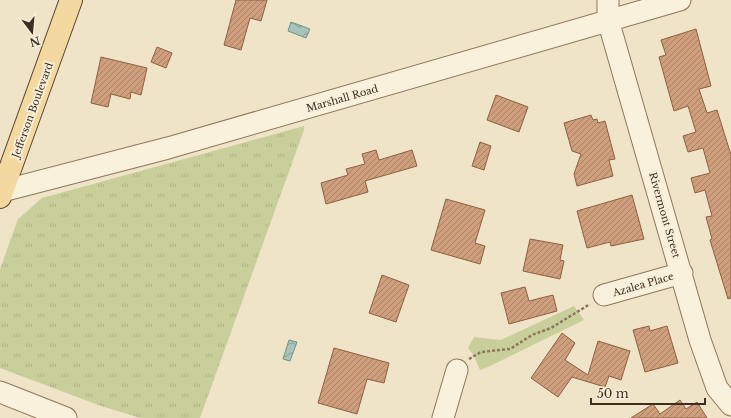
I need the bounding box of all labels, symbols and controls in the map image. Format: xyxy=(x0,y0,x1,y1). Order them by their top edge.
north arrow xyxy=(12,12,52,52)
text: N xyxy=(27,33,42,50)
street label: Jefferson Boulevard xyxy=(8,60,56,162)
street label: Marshall Road xyxy=(305,82,380,115)
street label: Rivermont Street xyxy=(646,171,683,260)
street label: Azalea Place xyxy=(610,269,675,300)
scale bar xyxy=(591,380,705,406)
text: 50 m xyxy=(597,386,629,401)

